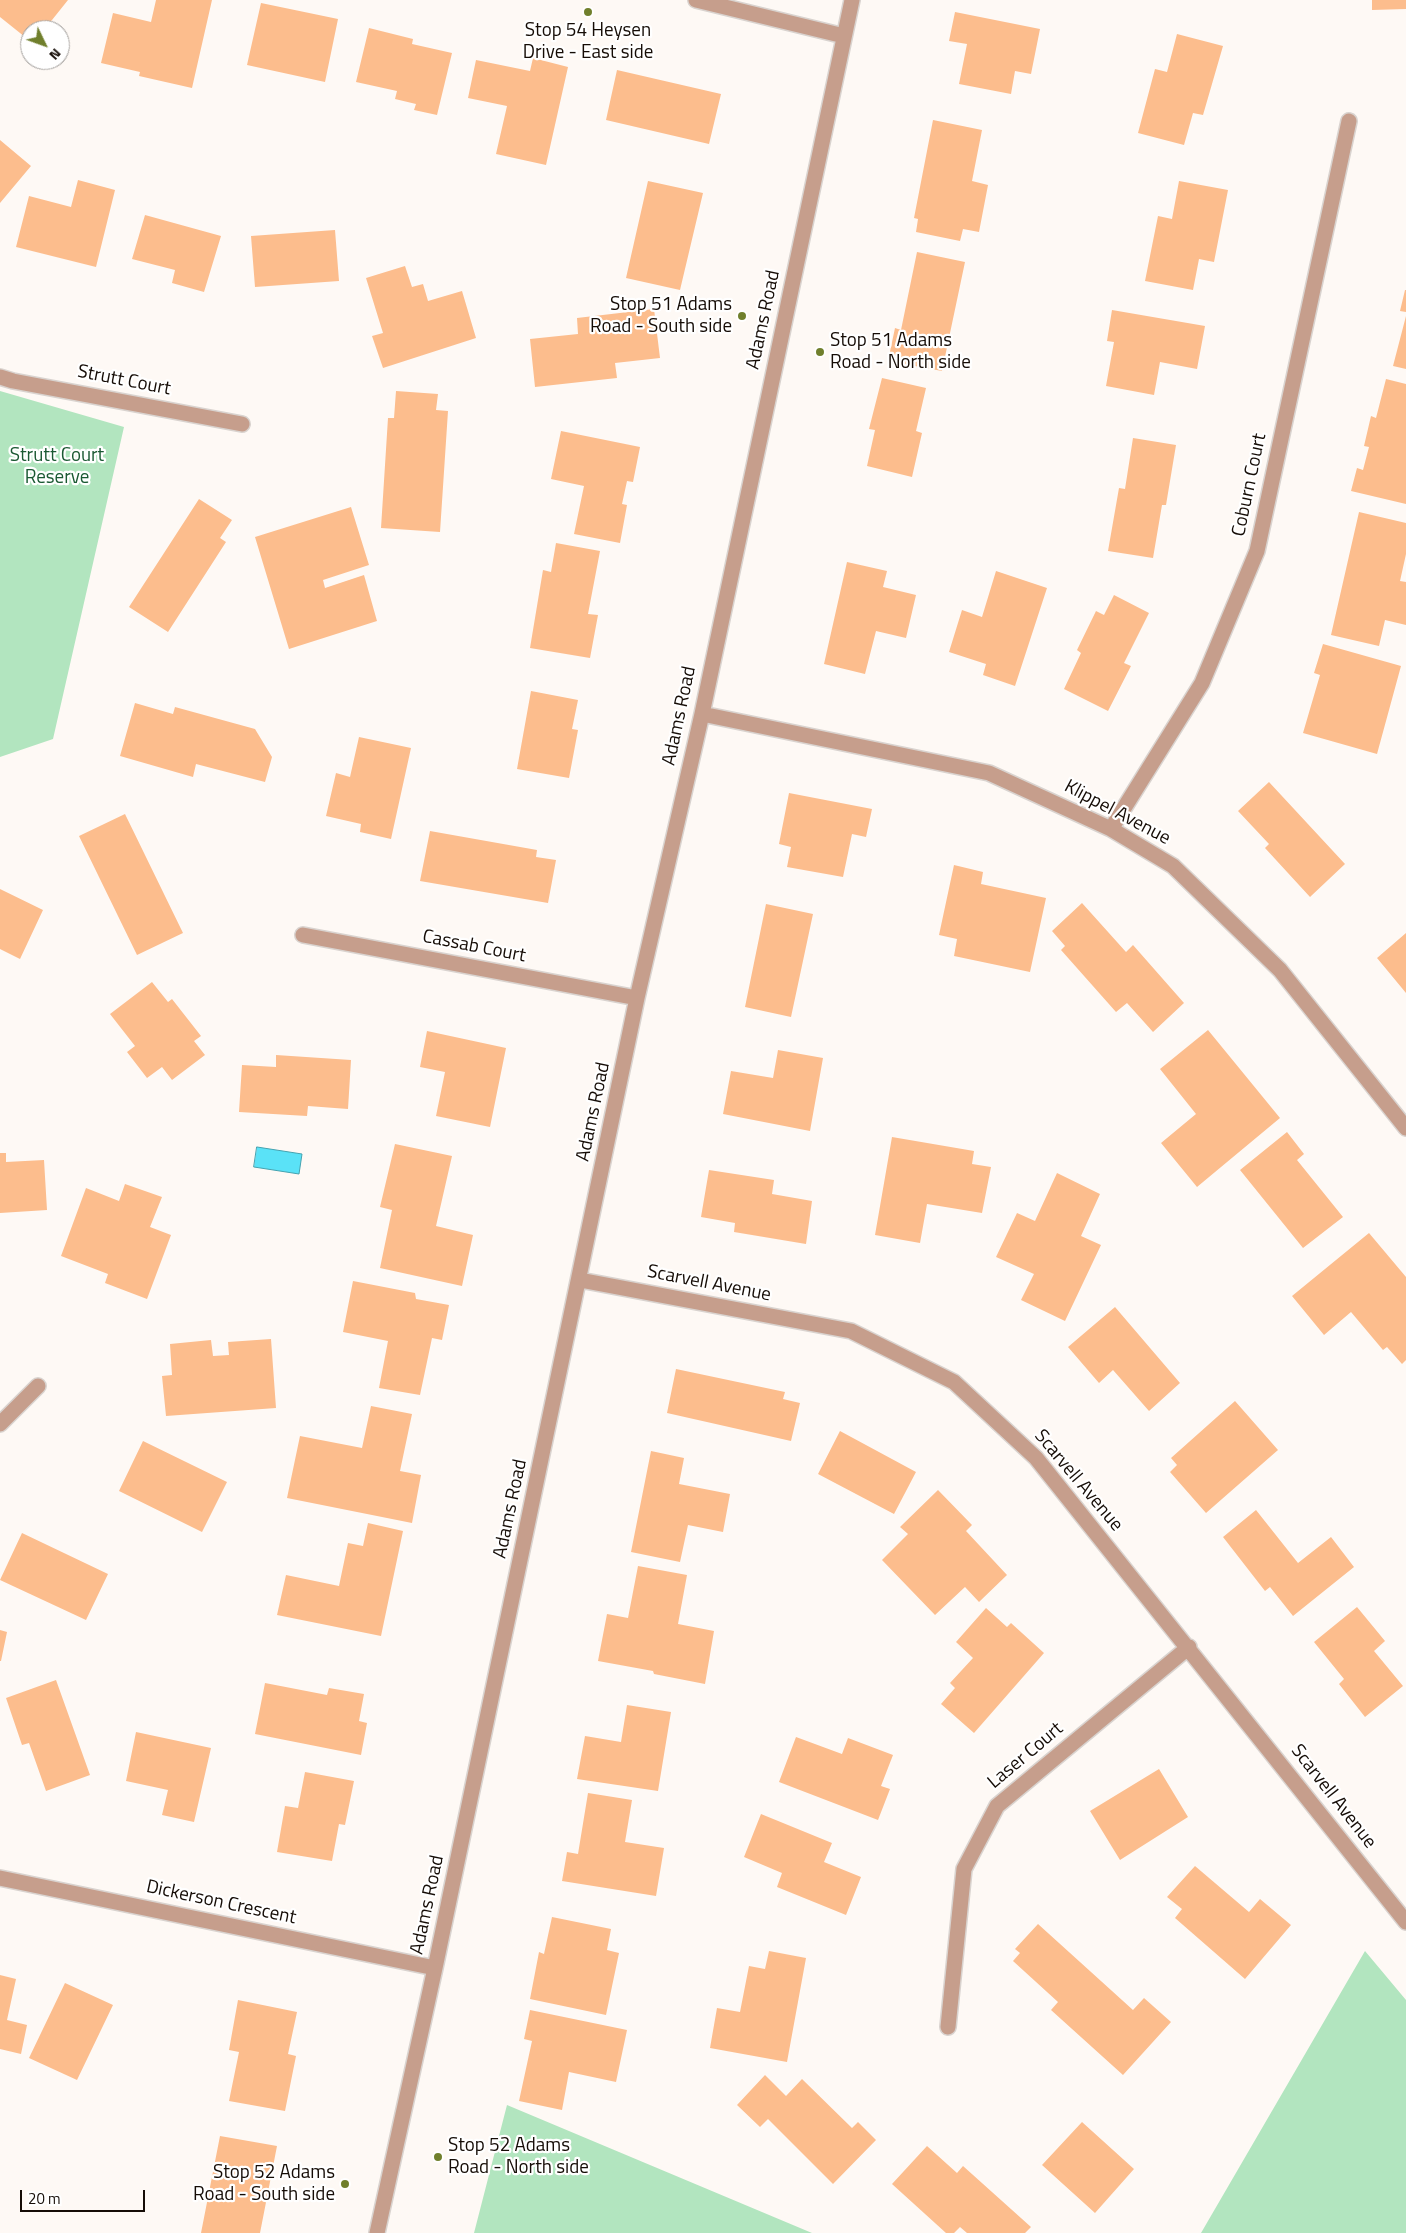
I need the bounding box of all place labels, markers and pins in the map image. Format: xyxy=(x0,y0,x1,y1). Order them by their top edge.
marker: Stop 54 Heysen Drive - East side xyxy=(582,6,594,18)
place label: Stop 54 Heysen Drive - East side xyxy=(523,20,653,64)
place label: Stop 51 Adams Road - South side xyxy=(590,294,732,338)
marker: Stop 51 Adams Road - South side xyxy=(736,310,748,322)
place label: Stop 51 Adams Road - North side xyxy=(830,330,971,374)
marker: Stop 51 Adams Road - North side xyxy=(814,346,826,358)
place label: Stop 52 Adams Road - North side xyxy=(448,2135,589,2179)
marker: Stop 52 Adams Road - North side xyxy=(432,2151,444,2163)
place label: Stop 52 Adams Road - South side xyxy=(193,2162,335,2206)
marker: Stop 52 Adams Road - South side xyxy=(339,2178,351,2190)

